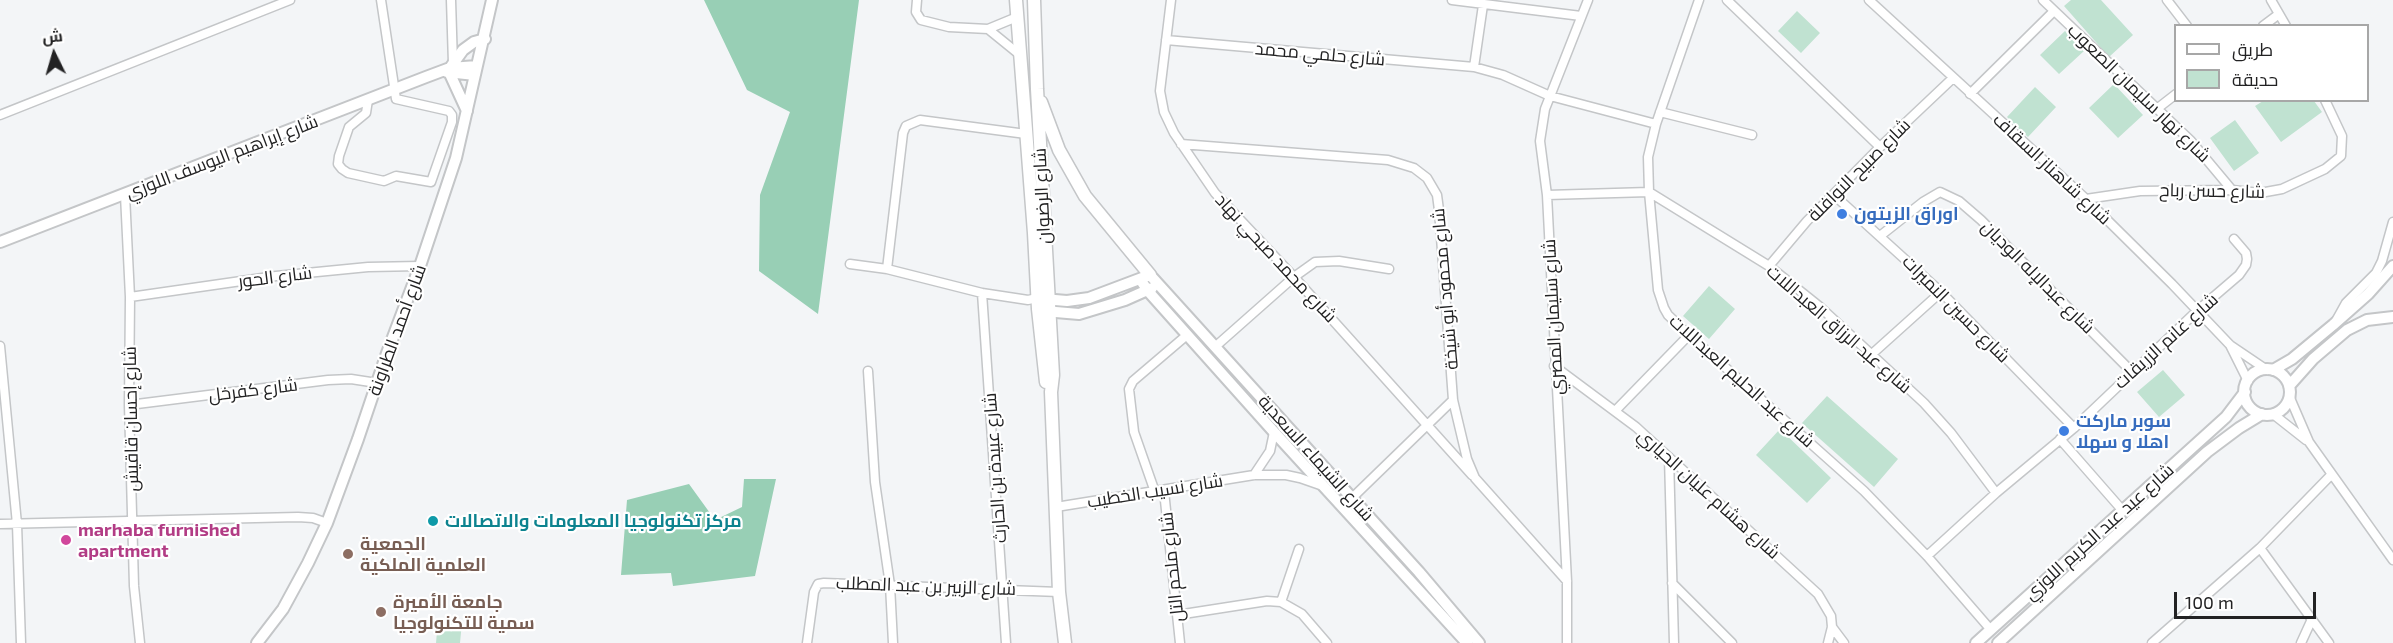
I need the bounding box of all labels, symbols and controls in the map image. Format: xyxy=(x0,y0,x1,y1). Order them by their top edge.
street label: شارع نهار سليمان الصعوب xyxy=(2063,19,2215,167)
north arrow xyxy=(24,24,84,84)
legend xyxy=(2174,24,2369,102)
text: ش xyxy=(41,25,63,46)
street label: شارع حلمي محمد xyxy=(1254,38,1386,70)
text: طريق xyxy=(2232,38,2273,60)
text: حديقة xyxy=(2232,68,2278,90)
street label: شارع شاهناز السقاف xyxy=(1989,109,2115,229)
street label: شارع إبراهيم اليوسف اللوزي xyxy=(123,110,321,204)
street label: شارع صبيح النوافلة xyxy=(1803,114,1915,226)
street label: شارع الرضوان xyxy=(1029,147,1055,245)
street label: شارع حسن رباح xyxy=(2159,179,2265,203)
street label: شارع محمد صبحي نهاد xyxy=(1211,189,1341,327)
place label: اوراق الزيتون xyxy=(1854,203,1959,225)
street label: شارع محمود أبو شيخة xyxy=(1427,207,1463,371)
marker: اوراق الزيتون xyxy=(1835,207,1849,221)
street label: شارع عبدالإله الوديان xyxy=(1977,216,2099,338)
street label: شارع سليمان المصري xyxy=(1538,238,1568,396)
street label: شارع حسين النميرات xyxy=(1898,251,2014,367)
street label: شارع عبد الرزاق العبداللات xyxy=(1762,260,1916,398)
street label: شارع أحمد الطراونة xyxy=(363,261,431,399)
street label: شارع الحور xyxy=(237,262,313,292)
street label: شارع غانم الزريقات xyxy=(2109,289,2223,393)
street label: شارع عبد الحليم العبداللات xyxy=(1665,310,1819,452)
street label: شارع إحسان قاقيش xyxy=(119,346,143,492)
street label: شارع كفرخل xyxy=(207,374,299,406)
street label: شارع الشيماء السعدية xyxy=(1254,390,1378,526)
street label: شارع عبيدة بن الحارث xyxy=(979,392,1011,544)
place label: سوبر ماركت اهلا و سهلا xyxy=(2076,410,2171,452)
street label: شارع هشام عليان الحياري xyxy=(1633,424,1785,564)
marker: سوبر ماركت اهلا و سهلا xyxy=(2057,424,2071,438)
street label: شارع عيد عبد الكريم اللوزي xyxy=(2020,459,2178,605)
street label: شارع نسيب الخطيب xyxy=(1086,470,1224,512)
place label: مركز تكنولوجيا المعلومات والاتصالات xyxy=(445,510,742,532)
street label: شارع ملحم التل xyxy=(1155,511,1189,623)
marker: مركز تكنولوجيا المعلومات والاتصالات xyxy=(426,514,440,528)
place label: marhaba furnished apartment xyxy=(78,519,240,562)
marker: marhaba furnished apartment xyxy=(59,533,73,547)
place label: الجمعية العلمية الملكية xyxy=(360,533,486,576)
marker: الجمعية العلمية الملكية xyxy=(341,547,355,561)
street label: شارع الزبير بن عبد المطلب xyxy=(836,572,1016,600)
scale bar xyxy=(2177,580,2320,618)
place label: جامعة الأميرة سمية للتكنولوجيا xyxy=(393,591,535,634)
text: 100 m xyxy=(2185,591,2234,613)
marker: جامعة الأميرة سمية للتكنولوجيا xyxy=(374,605,388,619)

